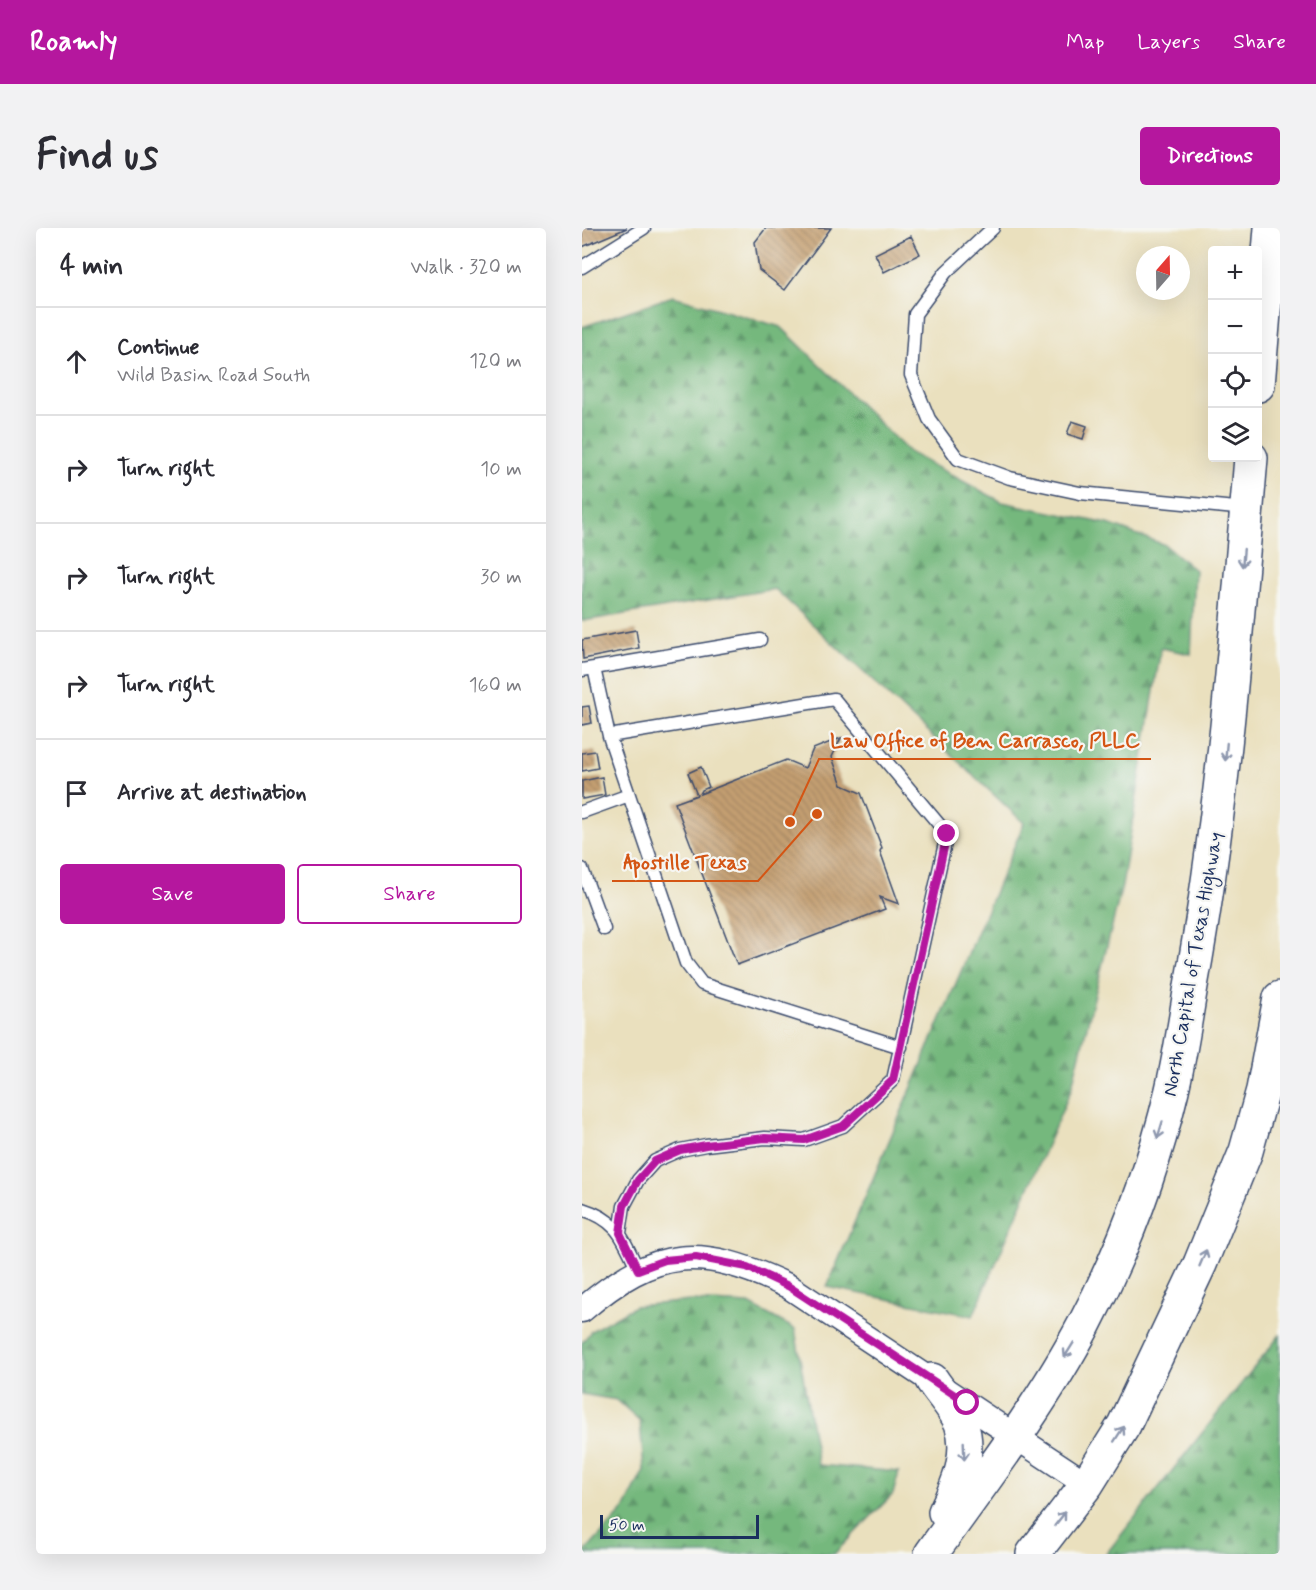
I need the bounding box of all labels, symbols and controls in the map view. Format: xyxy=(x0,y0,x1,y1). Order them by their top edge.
text: Roamly xyxy=(30,24,118,61)
text: Map xyxy=(1066,28,1104,56)
text: Layers xyxy=(1137,28,1200,56)
text: Share xyxy=(1233,28,1286,56)
button: Directions xyxy=(1140,127,1280,185)
text: Find us xyxy=(36,129,158,184)
north arrow xyxy=(1136,246,1190,300)
map controls xyxy=(1208,246,1262,462)
button: + xyxy=(1208,246,1262,300)
text: 4 min xyxy=(60,250,123,284)
text: Walk · 320 m xyxy=(410,254,522,281)
button: − xyxy=(1208,300,1262,354)
text: Continue xyxy=(117,334,199,362)
icon: ahead xyxy=(60,345,93,378)
text: 120 m xyxy=(469,348,522,375)
button: locate xyxy=(1208,354,1262,408)
text: Wild Basin Road South xyxy=(117,362,310,389)
button: layers xyxy=(1208,408,1262,462)
icon: right xyxy=(60,453,93,486)
text: Turn right xyxy=(117,455,215,483)
text: 10 m xyxy=(480,456,522,483)
one-way arrow xyxy=(1237,547,1248,567)
icon: right xyxy=(60,561,93,594)
text: Turn right xyxy=(117,563,215,591)
text: 30 m xyxy=(480,564,522,591)
icon: right xyxy=(60,669,93,702)
text: Turn right xyxy=(117,671,215,699)
text: 160 m xyxy=(469,672,522,699)
callout: Law Office of Ben Carrasco, PLLC xyxy=(819,720,1151,759)
text: Law Office of Ben Carrasco, PLLC xyxy=(830,727,1140,755)
one-way arrow xyxy=(1220,741,1231,761)
icon: arrive xyxy=(60,777,93,810)
text: Arrive at destination xyxy=(117,779,307,807)
route end xyxy=(933,820,959,846)
street label: North Capital of Texas Highway xyxy=(1157,830,1231,1099)
callout: Apostille Texas xyxy=(612,842,758,881)
text: Apostille Texas xyxy=(623,849,747,878)
button: Save xyxy=(60,864,285,924)
button: Share xyxy=(297,864,522,924)
one-way arrow xyxy=(1154,1120,1165,1139)
one-way arrow xyxy=(1198,1250,1209,1268)
one-way arrow xyxy=(1062,1341,1074,1358)
route start xyxy=(953,1389,979,1415)
one-way arrow xyxy=(1113,1426,1125,1443)
one-way arrow xyxy=(958,1440,970,1460)
one-way arrow xyxy=(1053,1511,1066,1527)
scale bar xyxy=(600,1512,759,1540)
text: 50 m xyxy=(609,1515,645,1536)

